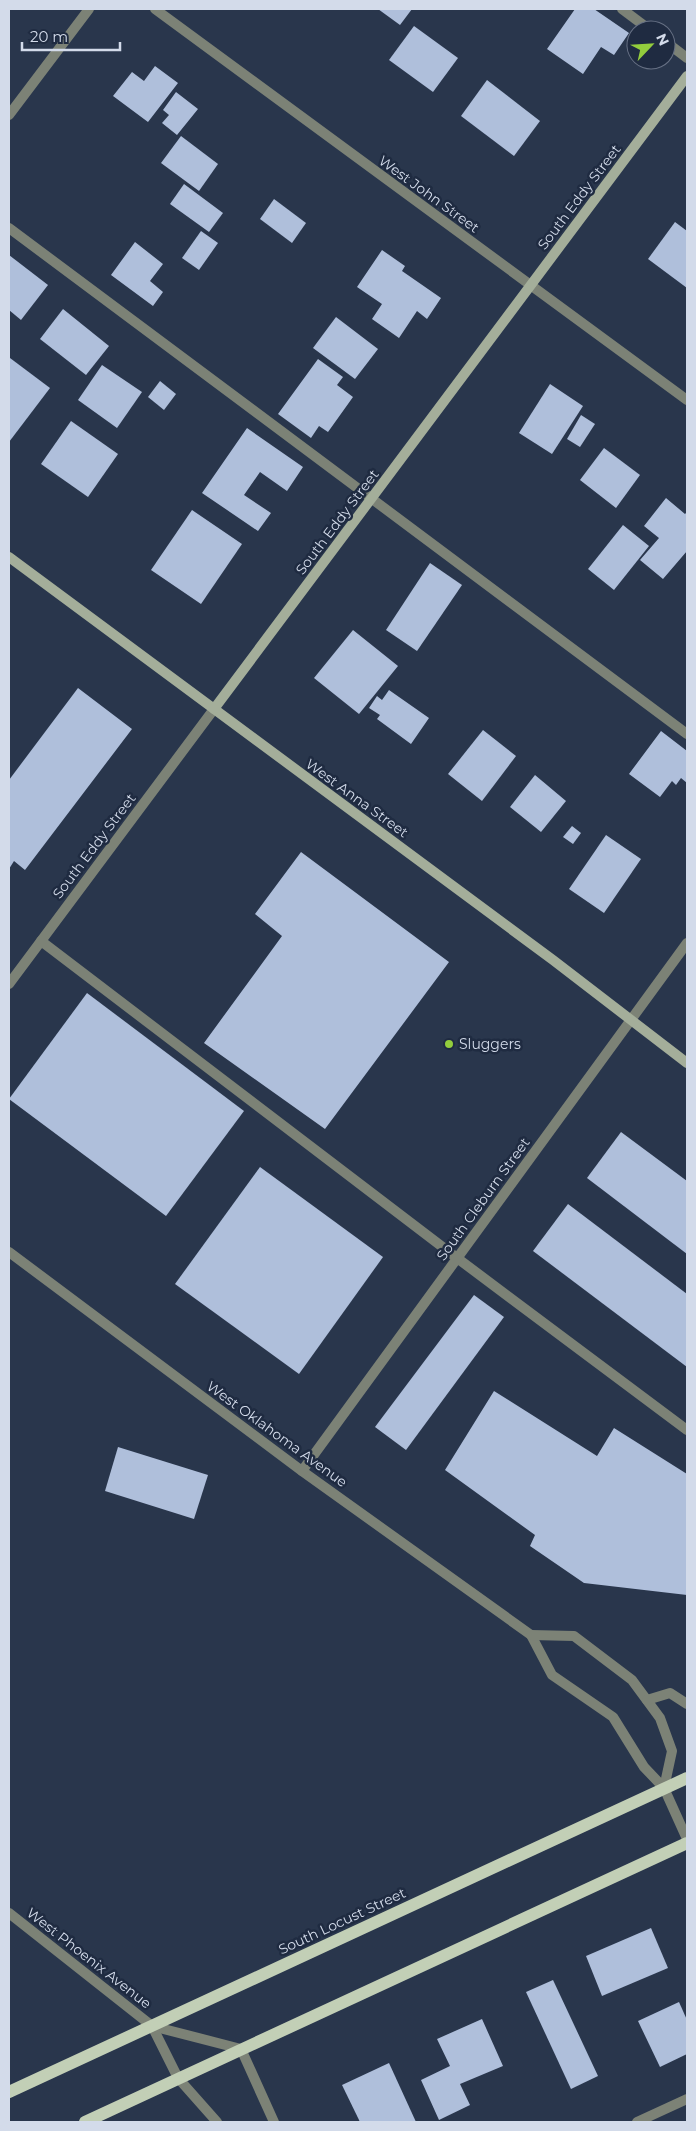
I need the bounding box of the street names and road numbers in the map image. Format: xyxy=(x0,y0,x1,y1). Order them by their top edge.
street label: South Eddy Street xyxy=(533,140,625,253)
street label: West John Street xyxy=(375,151,483,237)
street label: South Eddy Street xyxy=(291,465,383,578)
street label: West Anna Street xyxy=(302,755,412,842)
street label: South Eddy Street xyxy=(48,789,140,902)
street label: South Cleburn Street xyxy=(432,1134,534,1264)
street label: West Oklahoma Avenue xyxy=(203,1377,351,1491)
street label: South Locust Street xyxy=(276,1883,409,1958)
street label: West Phoenix Avenue xyxy=(23,1904,155,2012)

